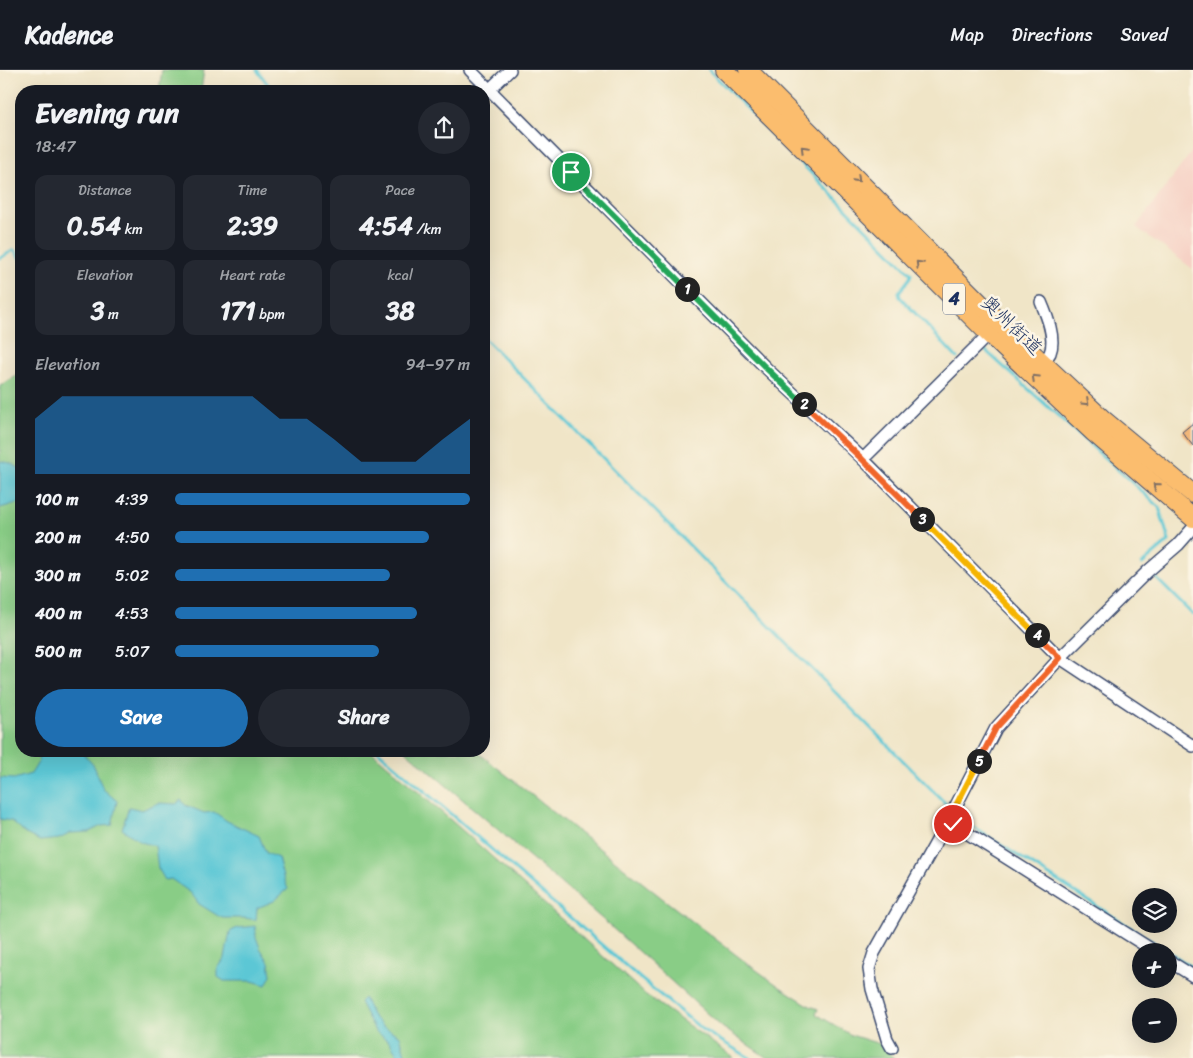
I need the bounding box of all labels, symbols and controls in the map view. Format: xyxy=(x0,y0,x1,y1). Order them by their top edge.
text: Kadence xyxy=(25,14,113,56)
text: Map xyxy=(951,19,984,51)
text: Directions xyxy=(1012,19,1093,51)
text: Saved xyxy=(1121,19,1168,51)
text: Evening run xyxy=(35,88,179,137)
button: share xyxy=(418,102,470,154)
text: 18:47 xyxy=(35,132,75,161)
one-way arrow xyxy=(801,146,810,155)
pin xyxy=(550,151,592,193)
icon: arrive xyxy=(557,158,585,186)
one-way arrow xyxy=(851,173,860,182)
text: Distance xyxy=(78,178,131,203)
text: Time xyxy=(238,178,267,203)
text: Pace xyxy=(385,178,415,203)
text: 0.54 xyxy=(67,203,121,248)
text: 2:39 xyxy=(227,203,278,248)
text: 4:54 xyxy=(359,203,413,248)
text: km xyxy=(121,217,143,242)
text: /km xyxy=(413,217,442,242)
one-way arrow xyxy=(916,261,925,270)
text: Elevation xyxy=(76,263,133,288)
text: Heart rate xyxy=(220,263,285,288)
text: kcal xyxy=(387,263,413,288)
pin: 1 xyxy=(674,276,700,302)
text: 1 xyxy=(684,277,691,302)
road number: 4 xyxy=(943,283,965,314)
street label: 奥州街道 xyxy=(973,287,1051,363)
text: 3 xyxy=(91,288,104,333)
text: 171 xyxy=(220,288,256,333)
text: 38 xyxy=(386,288,415,333)
text: m xyxy=(104,302,119,327)
text: bpm xyxy=(256,302,285,327)
text: Elevation xyxy=(35,350,100,379)
text: 94–97 m xyxy=(406,350,470,379)
one-way arrow xyxy=(1032,375,1041,384)
pin: 2 xyxy=(792,392,816,416)
text: 2 xyxy=(800,392,809,417)
one-way arrow xyxy=(1080,396,1089,405)
one-way arrow xyxy=(1153,483,1162,492)
text: 100 m xyxy=(35,485,79,514)
text: 4:39 xyxy=(115,485,148,514)
pin: 3 xyxy=(910,506,934,532)
text: 3 xyxy=(919,507,926,532)
text: 200 m xyxy=(35,523,81,552)
text: 4:50 xyxy=(115,523,150,552)
text: 300 m xyxy=(35,561,80,590)
text: 5:02 xyxy=(115,561,149,590)
text: 400 m xyxy=(35,599,82,628)
text: 4:53 xyxy=(115,599,148,628)
pin: 4 xyxy=(1024,622,1050,648)
text: 4 xyxy=(1033,623,1042,648)
text: 500 m xyxy=(35,637,81,666)
text: 5:07 xyxy=(115,637,149,666)
button: Save xyxy=(35,689,248,747)
button: Share xyxy=(258,689,470,747)
pin: 5 xyxy=(966,748,992,774)
text: 5 xyxy=(975,749,984,774)
pin xyxy=(932,803,974,845)
icon: check xyxy=(939,810,967,838)
map controls xyxy=(1132,888,1177,1043)
button: layers xyxy=(1132,888,1177,933)
button: + xyxy=(1132,943,1177,988)
button: − xyxy=(1132,998,1177,1043)

